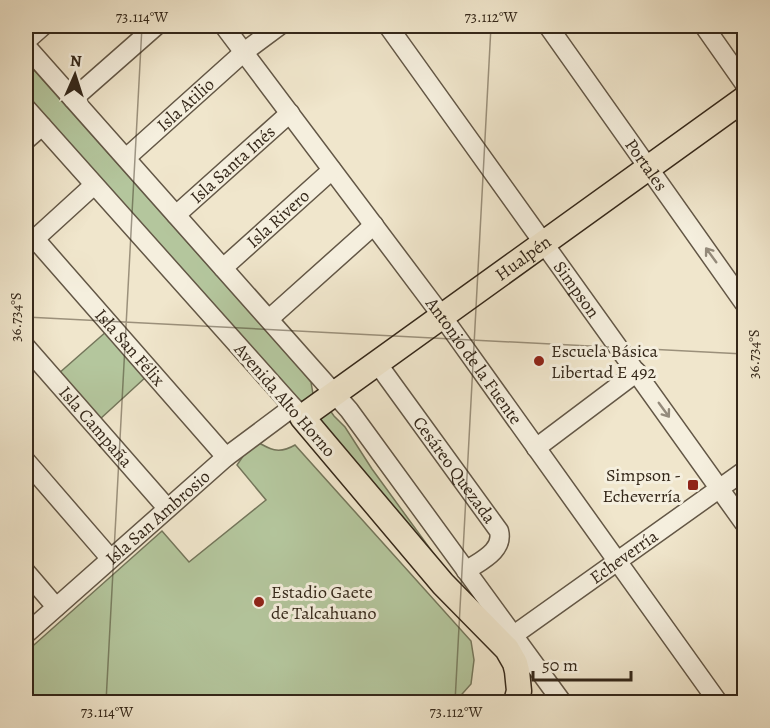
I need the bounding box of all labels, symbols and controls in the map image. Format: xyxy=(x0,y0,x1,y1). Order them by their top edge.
text: 73.114°W xyxy=(116,7,168,27)
text: 73.112°W xyxy=(464,7,518,27)
north arrow xyxy=(45,45,105,105)
text: N xyxy=(69,50,82,72)
street label: Isla Atilio xyxy=(152,72,220,137)
street label: Isla Santa Inés xyxy=(185,120,280,209)
street label: Portales xyxy=(619,134,673,196)
street label: Isla Rivero xyxy=(241,184,315,253)
street label: Hualpén xyxy=(490,230,556,286)
one-way arrow xyxy=(704,248,717,264)
street label: Simpson xyxy=(548,256,605,323)
text: 36.734°S xyxy=(6,292,26,342)
street label: Antonio de la Fuente xyxy=(420,292,528,429)
street label: Isla San Félix xyxy=(89,304,171,391)
text: 36.734°S xyxy=(744,329,764,379)
street label: Avenida Alto Horno xyxy=(228,337,341,462)
place label: Escuela Básica Libertad E 492 xyxy=(551,339,659,384)
marker: Escuela Básica Libertad E 492 xyxy=(532,354,546,368)
street label: Isla Campaña xyxy=(54,381,138,473)
one-way arrow xyxy=(658,402,670,418)
street label: Cesáreo Quezada xyxy=(408,411,502,529)
place label: Simpson - Echeverría xyxy=(602,463,682,508)
street label: Isla San Ambrosio xyxy=(100,465,215,570)
marker: Simpson - Echeverría xyxy=(686,478,700,492)
street label: Echeverría xyxy=(585,524,663,589)
place label: Estadio Gaete de Talcahuano xyxy=(271,580,376,625)
marker: Estadio Gaete de Talcahuano xyxy=(252,595,266,609)
scale bar xyxy=(533,644,630,682)
text: 50 m xyxy=(542,653,578,677)
text: 73.114°W xyxy=(81,702,133,722)
text: 73.112°W xyxy=(429,702,483,722)

